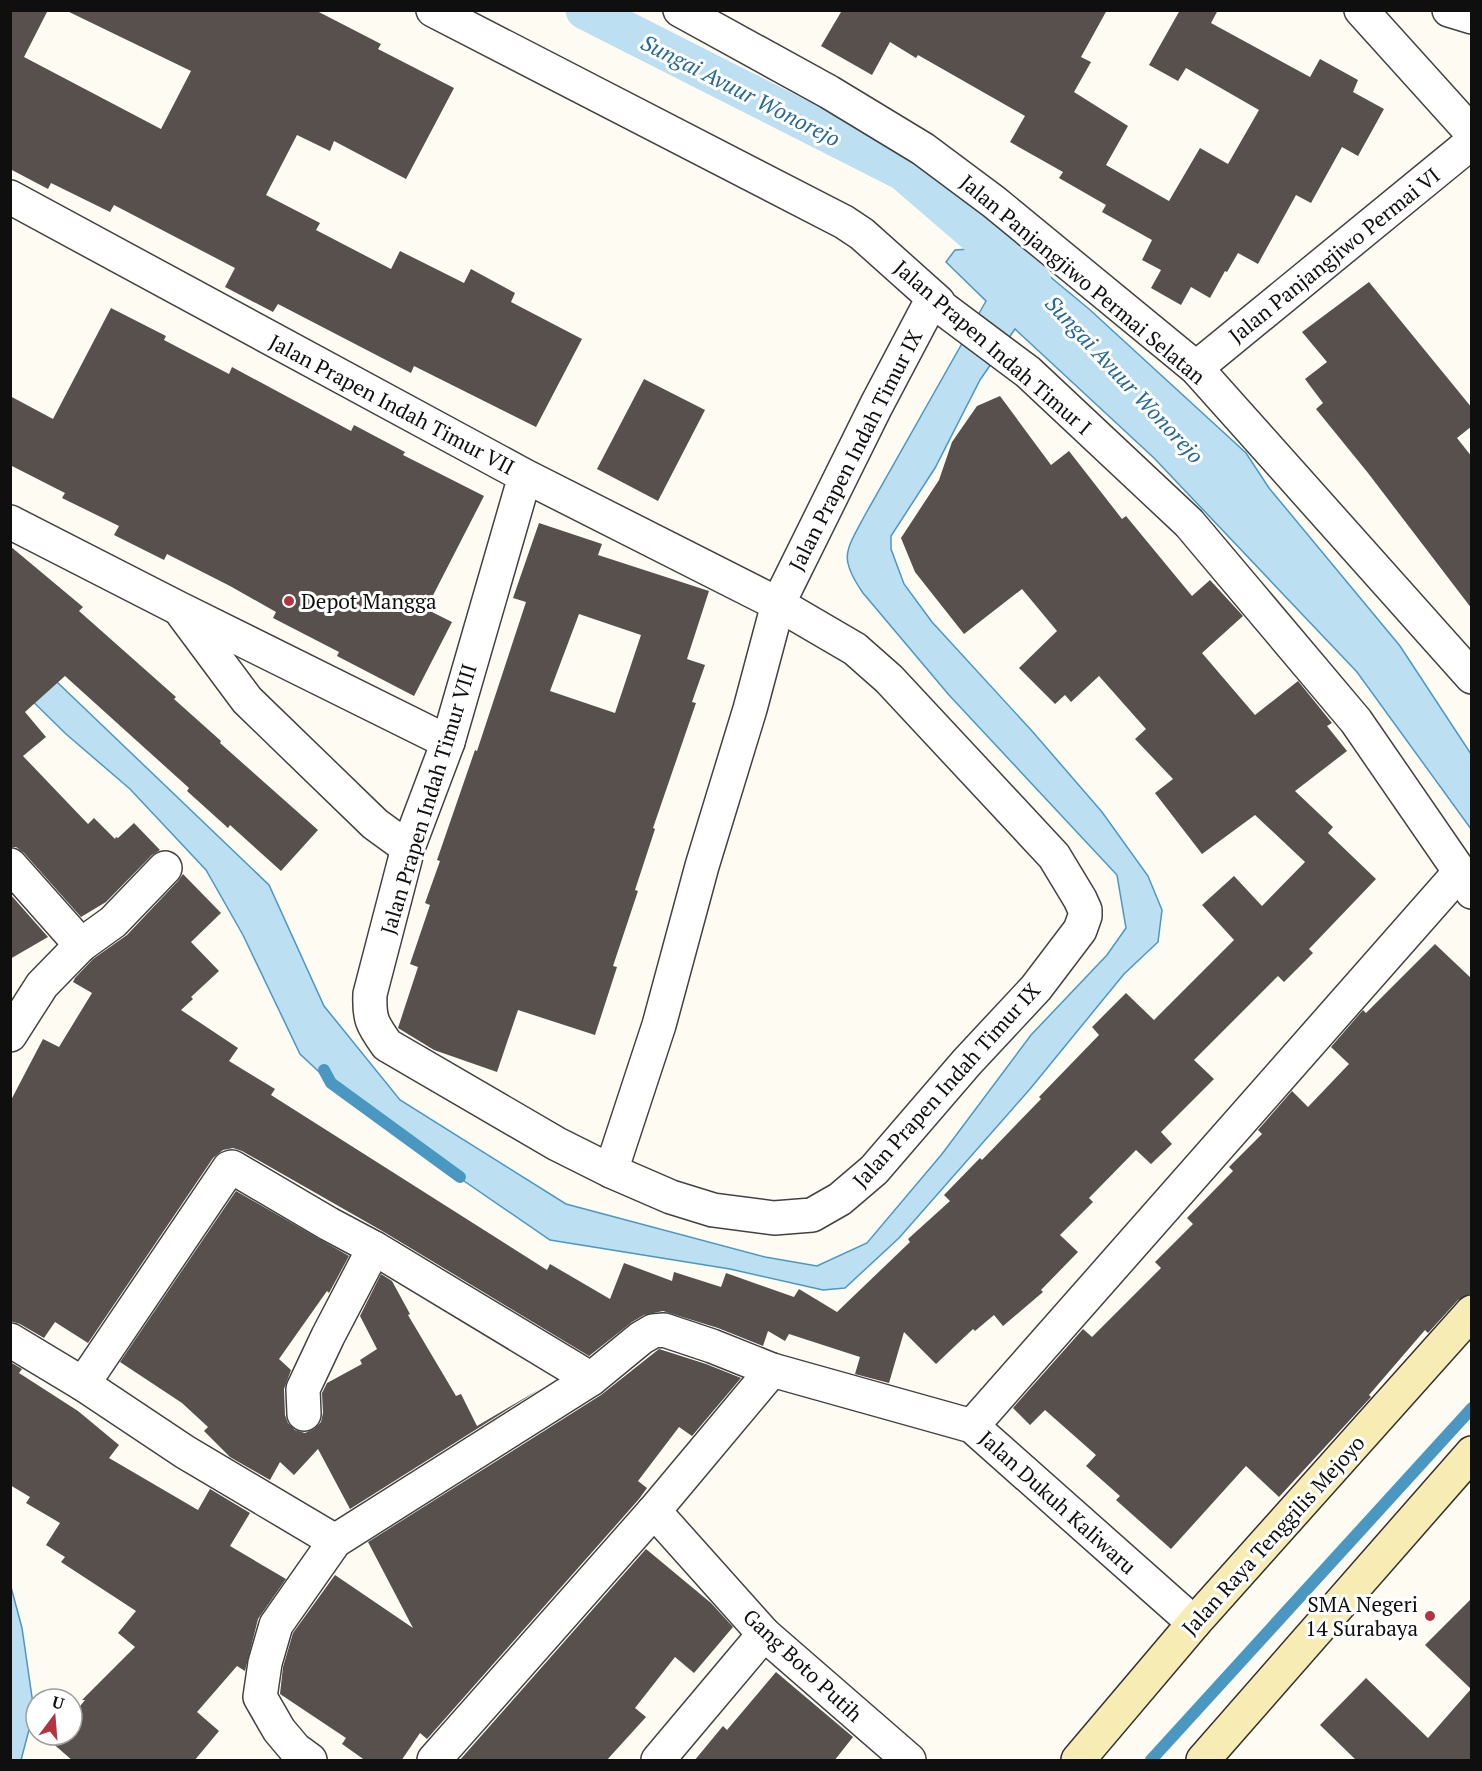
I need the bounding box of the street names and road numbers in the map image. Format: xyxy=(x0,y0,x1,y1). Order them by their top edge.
street label: Jalan Panjangjiwo Permai VI xyxy=(1223,161,1445,349)
street label: Jalan Panjangjiwo Permai Selatan xyxy=(954,168,1212,390)
street label: Jalan Prapen Indah Timur I xyxy=(888,253,1098,441)
street label: Jalan Prapen Indah Timur IX xyxy=(782,325,928,575)
street label: Jalan Prapen Indah Timur VII xyxy=(264,327,520,481)
street label: Jalan Prapen Indah Timur VIII xyxy=(373,660,483,938)
street label: Jalan Prapen Indah Timur IX xyxy=(846,976,1046,1194)
street label: Jalan Dukuh Kaliwaru xyxy=(973,1424,1143,1580)
street label: Jalan Raya Tenggilis Mejoyo xyxy=(1175,1429,1371,1641)
street label: Gang Boto Putih xyxy=(737,1602,869,1728)

